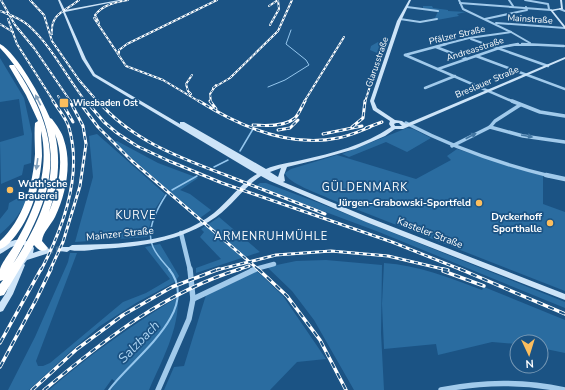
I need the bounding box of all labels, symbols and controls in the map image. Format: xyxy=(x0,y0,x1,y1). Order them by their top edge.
street label: Mainstraße xyxy=(507,11,553,27)
street label: Pfälzer Straße xyxy=(428,23,487,47)
street label: Andreasstraße xyxy=(445,34,505,64)
street label: Glarusstraße xyxy=(363,35,391,89)
street label: Breslauer Straße xyxy=(453,63,521,101)
one-way arrow xyxy=(35,94,42,106)
marker: Wiesbaden Ost xyxy=(58,97,70,109)
place label: Wiesbaden Ost xyxy=(73,97,138,109)
one-way arrow xyxy=(465,133,476,139)
one-way arrow xyxy=(521,134,533,140)
one-way arrow xyxy=(34,158,40,171)
place label: Wuth'sche Brauerei xyxy=(18,177,68,203)
district label: GÜLDENMARK xyxy=(322,180,408,195)
marker: Wuth'sche Brauerei xyxy=(5,185,15,195)
place label: Jürgen-Grabowski-Sportfeld xyxy=(337,196,471,210)
marker: Jürgen-Grabowski-Sportfeld xyxy=(474,198,484,208)
district label: KURVE xyxy=(116,208,157,223)
place label: Dyckerhoff Sporthalle xyxy=(491,210,543,236)
street label: Kasteler Straße xyxy=(395,214,465,252)
marker: Dyckerhoff Sporthalle xyxy=(545,218,555,228)
street label: Mainzer Straße xyxy=(86,223,154,245)
district label: ARMENRUHMÜHLE xyxy=(214,229,328,244)
water label: Salzbach xyxy=(114,317,164,367)
north arrow xyxy=(509,334,549,374)
text: N xyxy=(525,356,534,371)

